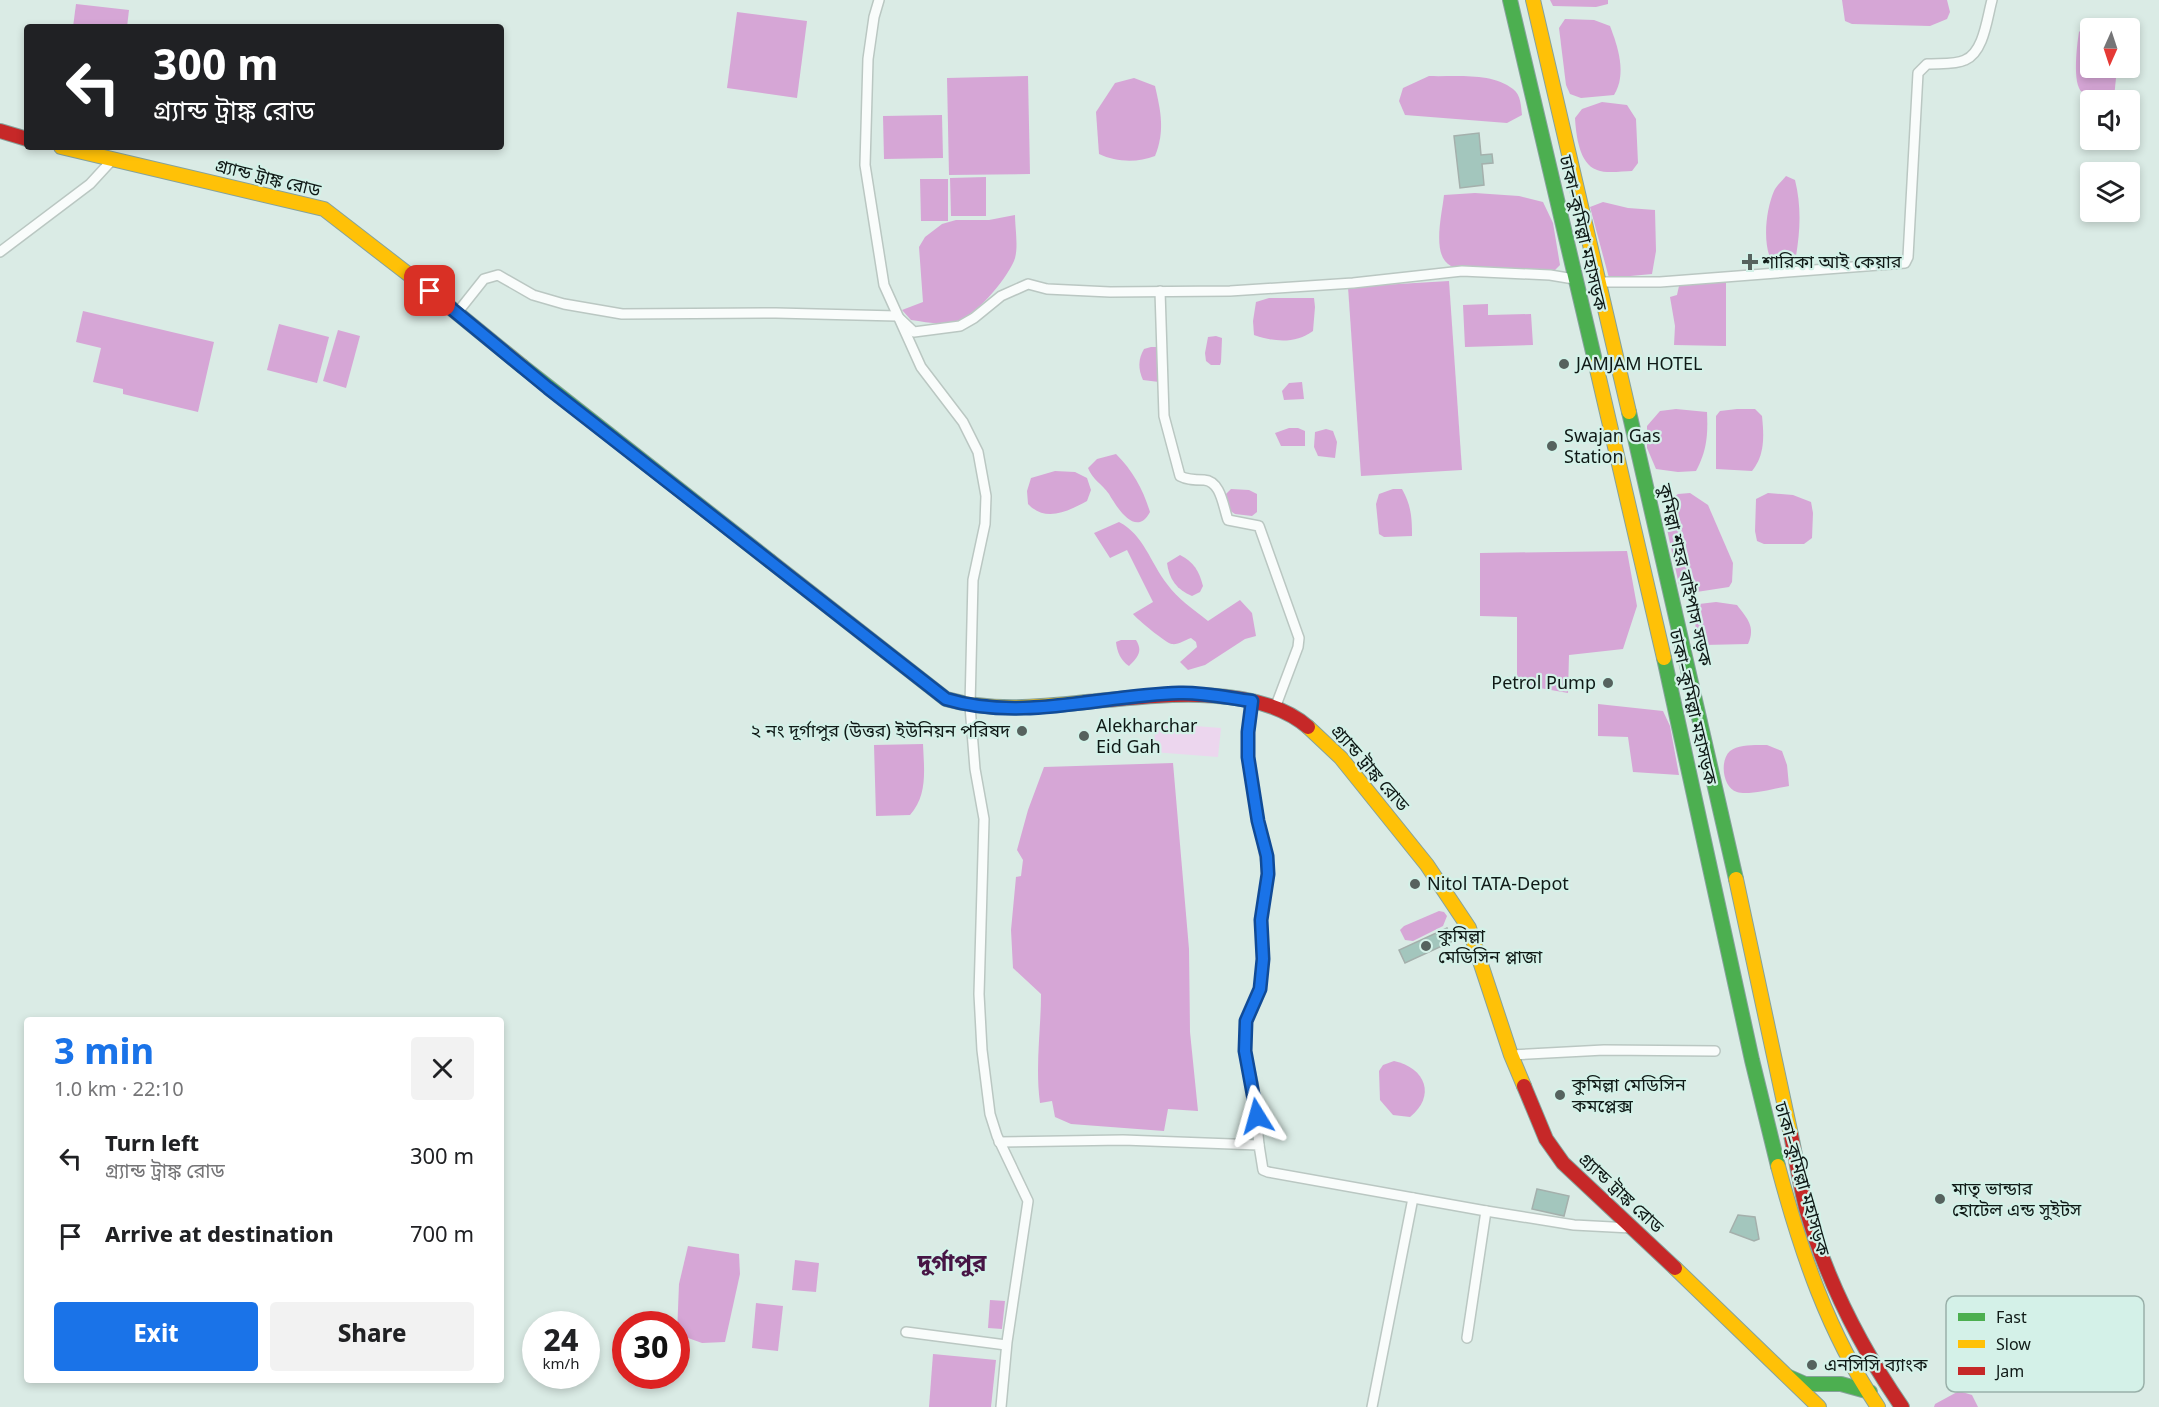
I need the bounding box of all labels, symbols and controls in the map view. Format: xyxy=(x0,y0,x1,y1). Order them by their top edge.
north arrow xyxy=(2080,18,2140,78)
map controls xyxy=(2080,18,2140,222)
text: 300 m xyxy=(153,41,278,97)
icon: left xyxy=(54,48,132,126)
button: sound xyxy=(2080,90,2140,150)
text: গ্র্যান্ড ট্রাঙ্ক রোড xyxy=(153,95,315,131)
street label: ঢাকা–কুমিল্লা মহাসড়ক xyxy=(1552,152,1612,314)
street label: গ্র্যান্ড ট্রাঙ্ক রোড xyxy=(213,154,323,204)
button: layers xyxy=(2080,162,2140,222)
place label: শারিকা আই কেয়ার xyxy=(1761,251,1902,275)
marker: শারিকা আই কেয়ার xyxy=(1743,255,1757,269)
pin xyxy=(404,265,455,316)
icon: arrive xyxy=(413,274,446,307)
place label: JAMJAM HOTEL xyxy=(1574,353,1702,377)
marker: JAMJAM HOTEL xyxy=(1557,357,1571,371)
place label: Swajan Gas Station xyxy=(1564,425,1661,470)
marker: Swajan Gas Station xyxy=(1545,439,1559,453)
street label: কুমিল্লা শহর বাইপাস সড়ক xyxy=(1651,481,1717,669)
street label: ঢাকা–কুমিল্লা মহাসড়ক xyxy=(1662,626,1722,788)
place label: Petrol Pump xyxy=(1491,672,1596,696)
marker: Petrol Pump xyxy=(1601,676,1615,690)
place label: Alekharchar Eid Gah xyxy=(1096,715,1198,760)
place label: ২ নং দূর্গাপুর (উত্তর) ইউনিয়ন পরিষদ xyxy=(750,720,1011,744)
street label: গ্র্যান্ড ট্রাঙ্ক রোড xyxy=(1325,720,1414,817)
marker: ২ নং দূর্গাপুর (উত্তর) ইউনিয়ন পরিষদ xyxy=(1015,724,1029,738)
marker: Alekharchar Eid Gah xyxy=(1077,729,1091,743)
place label: Nitol TATA-Depot xyxy=(1427,873,1569,897)
marker: Nitol TATA-Depot xyxy=(1408,877,1422,891)
place label: কুমিল্লা মেডিসিন প্লাজা xyxy=(1437,925,1543,970)
marker: কুমিল্লা মেডিসিন প্লাজা xyxy=(1419,939,1433,953)
text: 3 min xyxy=(54,1031,154,1079)
button: close xyxy=(411,1037,474,1100)
place label: কুমিল্লা মেডিসিন কমপ্লেক্স xyxy=(1571,1074,1687,1119)
text: 1.0 km · 22:10 xyxy=(54,1078,184,1104)
position arrow xyxy=(1225,1084,1289,1148)
marker: কুমিল্লা মেডিসিন কমপ্লেক্স xyxy=(1553,1088,1567,1102)
street label: ঢাকা–কুমিল্লা মহাসড়ক xyxy=(1767,1099,1835,1259)
text: Turn left xyxy=(105,1131,199,1160)
icon: left xyxy=(54,1142,87,1175)
text: 300 m xyxy=(410,1144,474,1173)
street label: গ্র্যান্ড ট্রাঙ্ক রোড xyxy=(1573,1148,1668,1239)
text: গ্র্যান্ড ট্রাঙ্ক রোড xyxy=(105,1160,225,1186)
place label: মাতৃ ভান্ডার হোটেল এন্ড সুইটস xyxy=(1951,1178,2082,1223)
marker: মাতৃ ভান্ডার হোটেল এন্ড সুইটস xyxy=(1933,1192,1947,1206)
icon: arrive xyxy=(54,1220,87,1253)
text: Arrive at destination xyxy=(105,1222,334,1251)
text: 700 m xyxy=(410,1222,474,1251)
district label: দুর্গাপুর xyxy=(916,1249,987,1281)
legend xyxy=(1946,1296,2144,1392)
button: Exit xyxy=(54,1302,258,1371)
button: Share xyxy=(270,1302,474,1371)
text: Fast xyxy=(1996,1308,2027,1330)
speed limit sign: 30 xyxy=(612,1311,690,1389)
text: 24 xyxy=(544,1323,578,1363)
text: Slow xyxy=(1996,1335,2031,1357)
place label: এনসিসি ব্যাংক xyxy=(1824,1354,1928,1378)
text: km/h xyxy=(543,1355,579,1375)
marker: এনসিসি ব্যাংক xyxy=(1805,1358,1819,1372)
text: Jam xyxy=(1994,1362,2024,1384)

